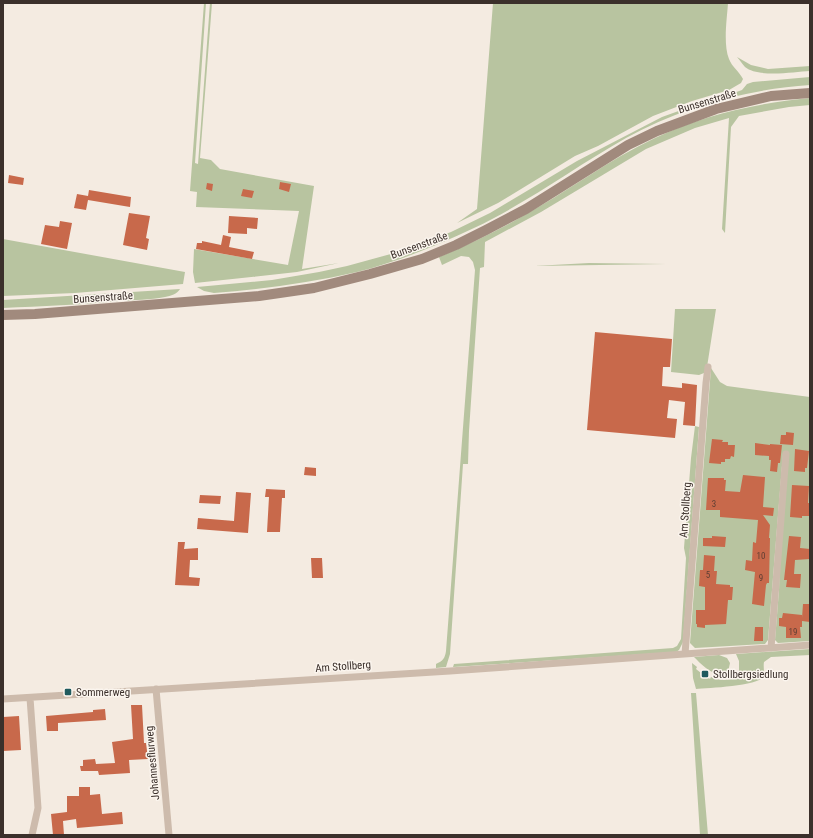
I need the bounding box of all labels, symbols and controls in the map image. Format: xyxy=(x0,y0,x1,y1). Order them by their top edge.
street label: Bunsenstraße xyxy=(677,87,738,116)
street label: Bunsenstraße xyxy=(389,229,449,262)
street label: Bunsenstraße xyxy=(73,289,133,306)
street label: Am Stollberg xyxy=(677,482,694,538)
house number: 3 xyxy=(712,499,716,509)
house number: 10 xyxy=(757,551,765,561)
house number: 5 xyxy=(706,570,711,580)
house number: 9 xyxy=(759,573,763,583)
house number: 19 xyxy=(789,627,797,637)
street label: Am Stollberg xyxy=(315,658,371,675)
place label: Stollbergsiedlung xyxy=(713,668,788,681)
marker: Stollbergsiedlung xyxy=(700,669,710,679)
place label: Sommerweg xyxy=(76,686,130,699)
marker: Sommerweg xyxy=(63,687,73,697)
street label: Johannesflurweg xyxy=(143,725,162,801)

